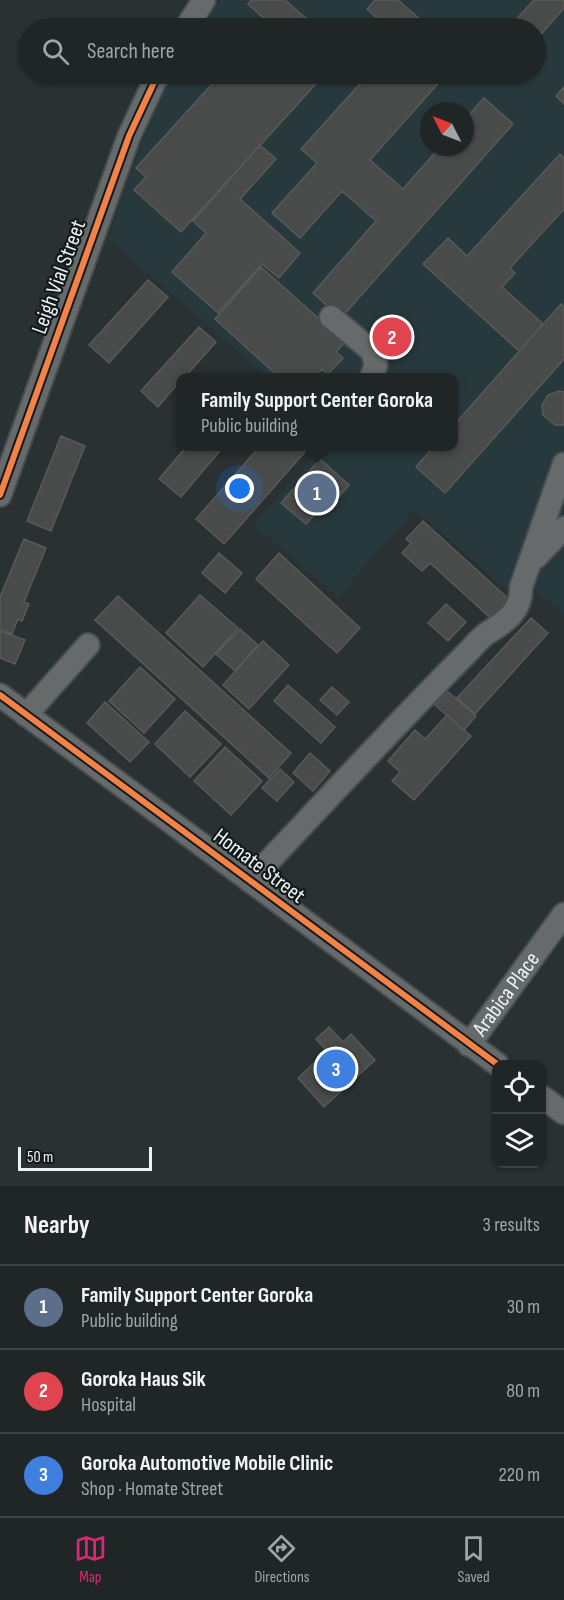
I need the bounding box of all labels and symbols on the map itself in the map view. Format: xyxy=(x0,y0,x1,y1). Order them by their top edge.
north arrow xyxy=(420,102,474,156)
street label: Leigh Vial Street xyxy=(26,216,92,338)
pin: 2 xyxy=(372,314,412,360)
pin: 1 xyxy=(298,470,336,516)
your location xyxy=(225,474,254,503)
street label: Homate Street xyxy=(208,823,311,910)
street label: Arabica Place xyxy=(466,947,546,1042)
pin: 3 xyxy=(316,1046,356,1092)
scale bar xyxy=(18,1144,152,1172)

